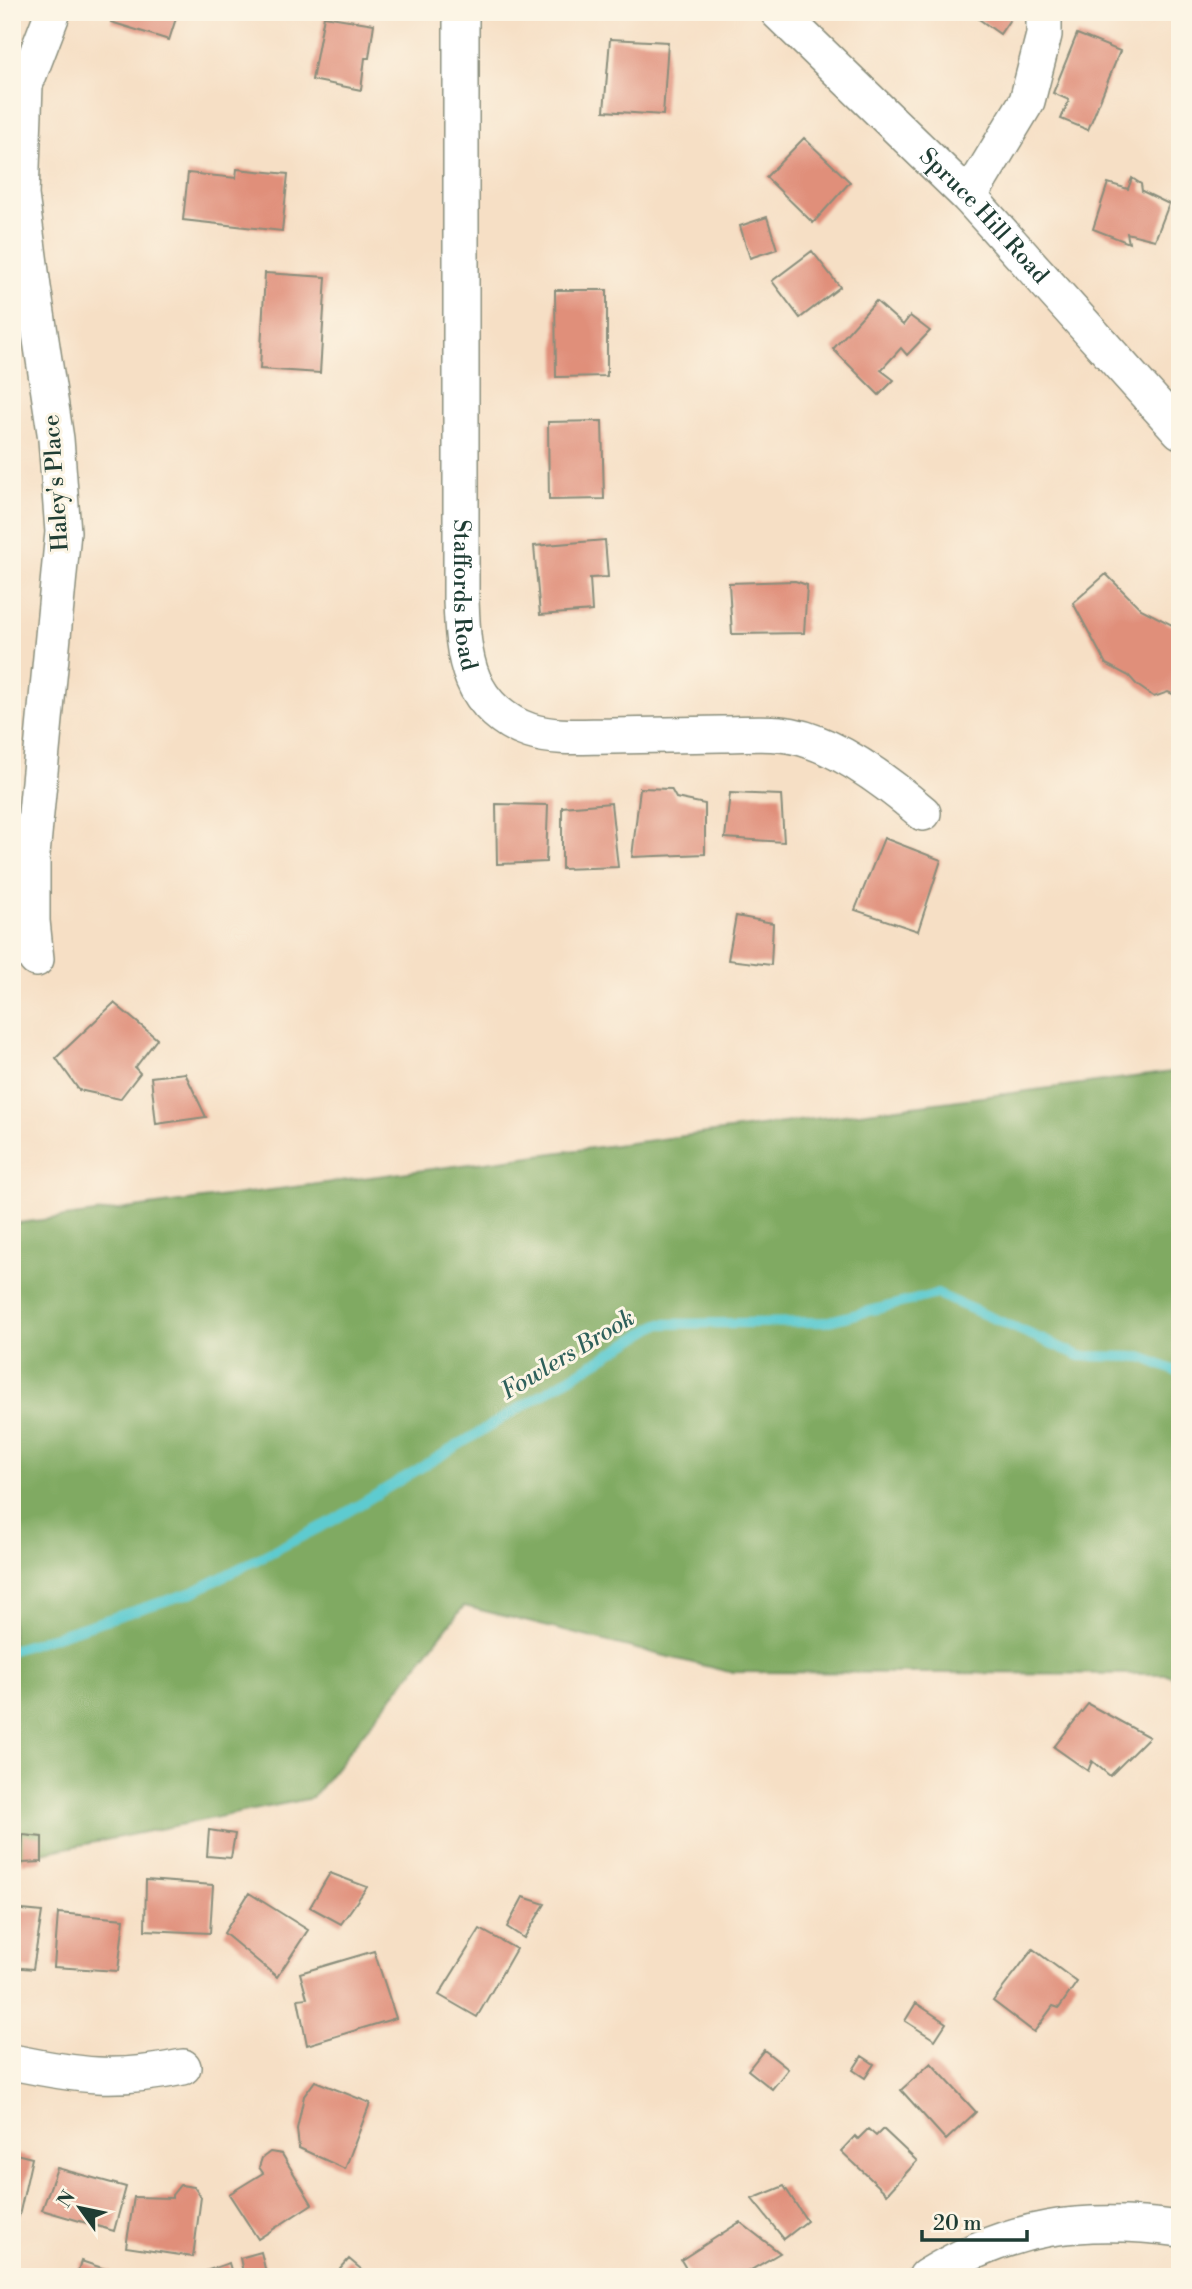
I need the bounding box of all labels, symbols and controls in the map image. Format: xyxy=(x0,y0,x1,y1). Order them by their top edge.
street label: Spruce Hill Road xyxy=(913,142,1054,290)
street label: Haley's Place xyxy=(37,414,75,552)
street label: Staffords Road xyxy=(447,519,483,674)
water label: Fowlers Brook xyxy=(496,1303,640,1407)
north arrow xyxy=(46,2174,116,2244)
text: N xyxy=(52,2186,81,2212)
scale bar xyxy=(922,2198,1028,2242)
text: 20 m xyxy=(933,2211,982,2237)

